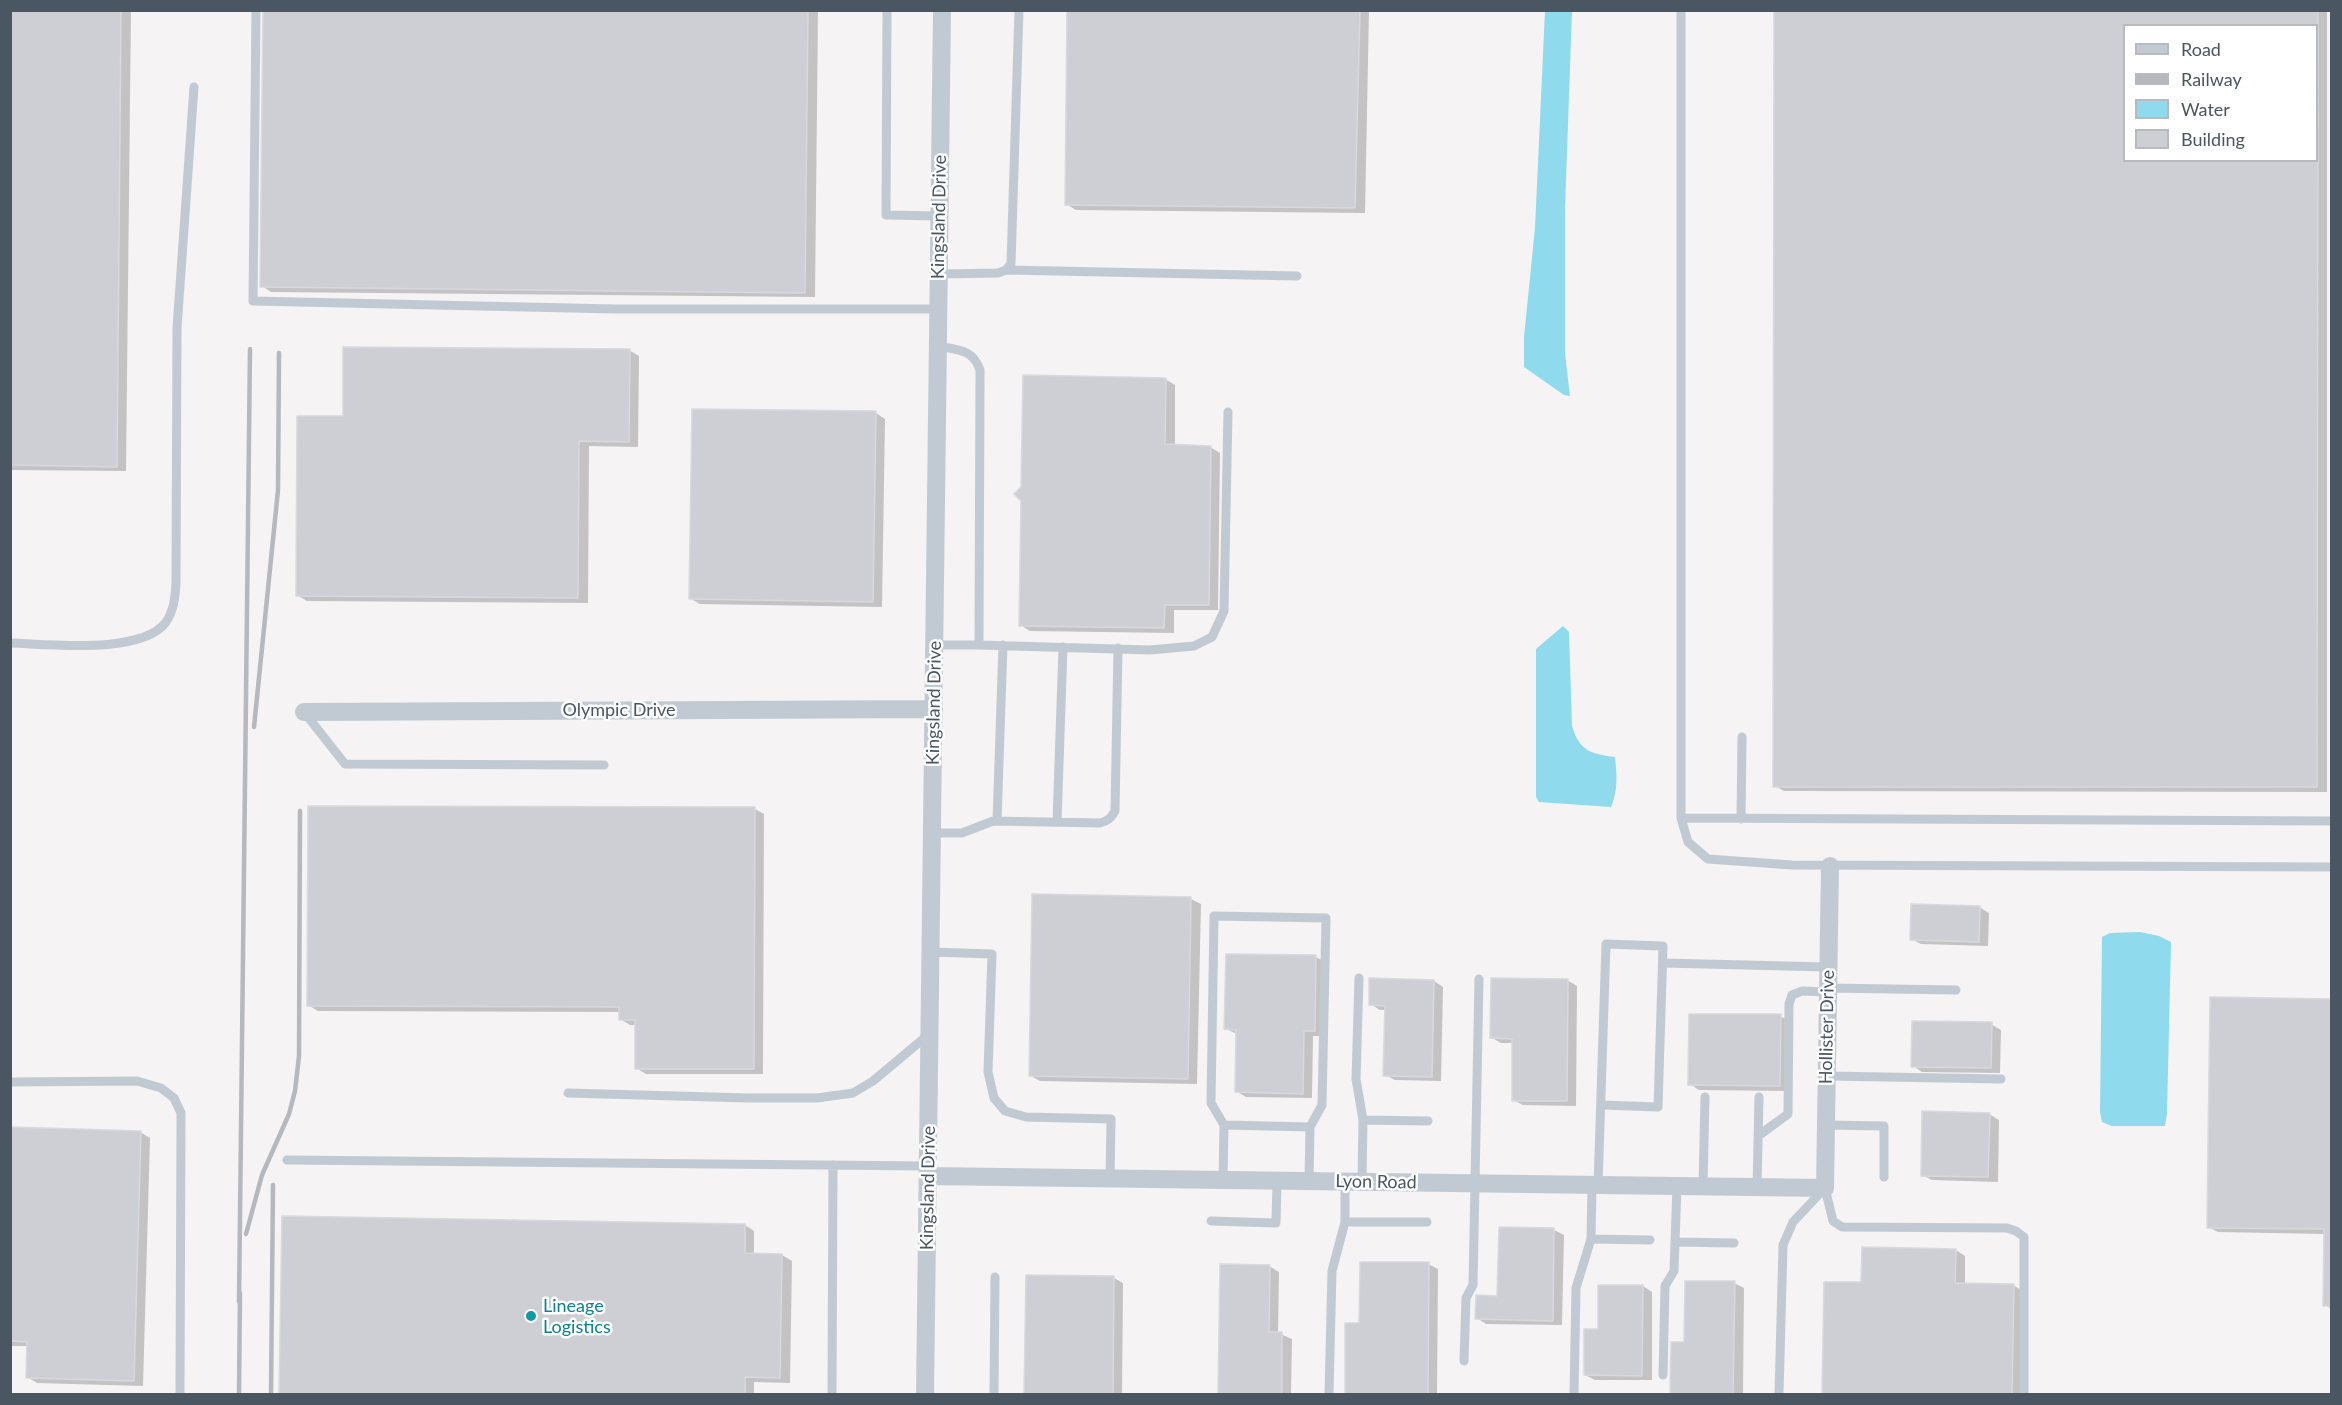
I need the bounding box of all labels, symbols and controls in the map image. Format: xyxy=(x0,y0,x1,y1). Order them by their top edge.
legend xyxy=(2123,24,2318,162)
text: Road xyxy=(2181,38,2221,60)
text: Railway xyxy=(2181,68,2242,90)
text: Water xyxy=(2181,98,2230,120)
text: Building xyxy=(2181,128,2245,150)
street label: Kingsland Drive xyxy=(927,155,951,279)
street label: Kingsland Drive xyxy=(922,641,946,765)
street label: Olympic Drive xyxy=(562,699,676,721)
street label: Hollister Drive xyxy=(1815,970,1839,1084)
street label: Kingsland Drive xyxy=(916,1126,940,1250)
street label: Lyon Road xyxy=(1335,1170,1417,1194)
place label: Lineage Logistics xyxy=(543,1295,611,1338)
marker: Lineage Logistics xyxy=(524,1309,538,1323)

